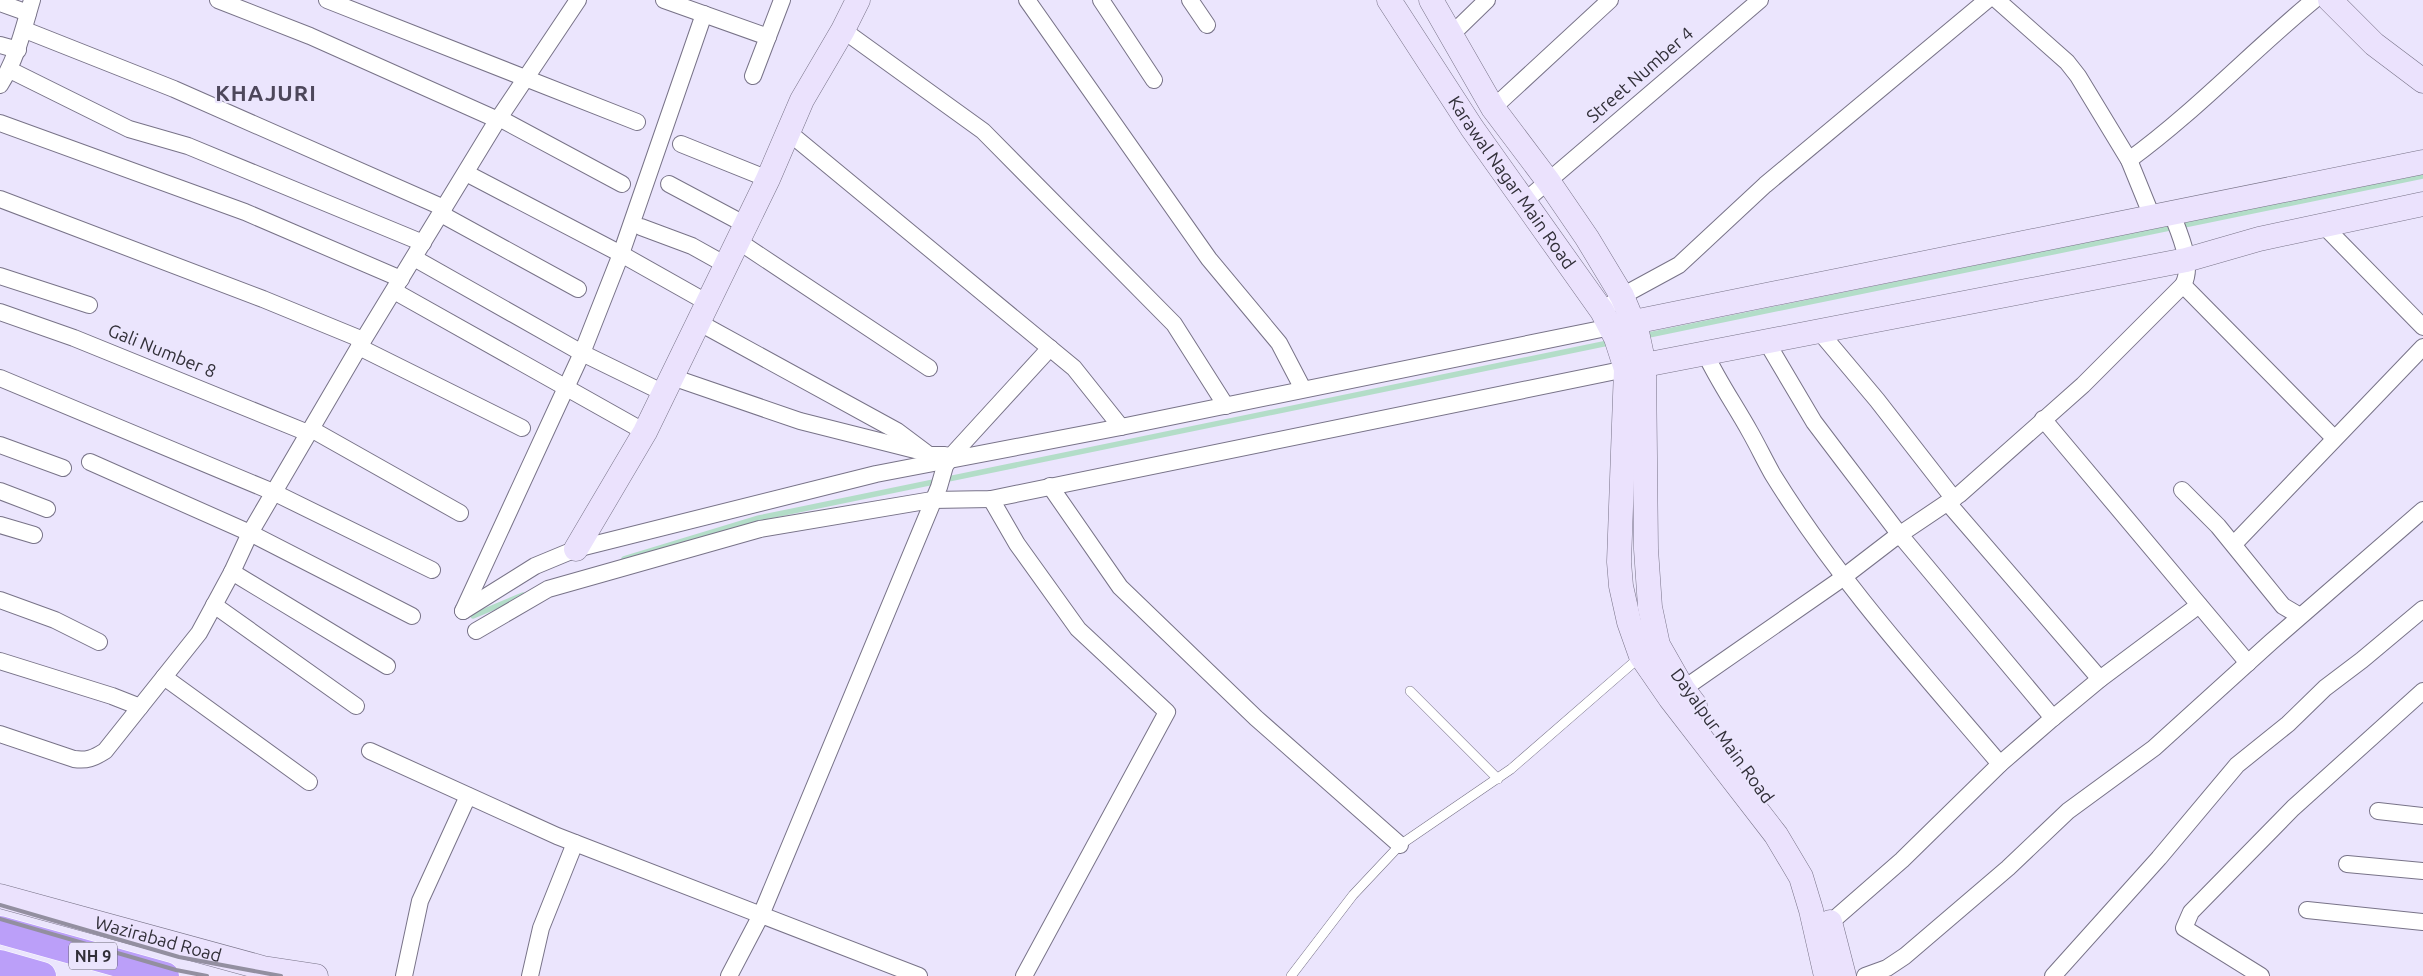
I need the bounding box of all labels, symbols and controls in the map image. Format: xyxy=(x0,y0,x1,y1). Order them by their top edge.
street label: Street Number 4 xyxy=(1582,23,1697,126)
district label: KHAJURI xyxy=(215,80,317,105)
street label: Karawal Nagar Main Road xyxy=(1445,92,1580,272)
street label: Gali Number 8 xyxy=(105,319,219,381)
street label: Dayalpur Main Road xyxy=(1667,664,1778,807)
street label: Wazirabad Road xyxy=(93,911,224,965)
road number: NH 9 xyxy=(69,942,117,969)

